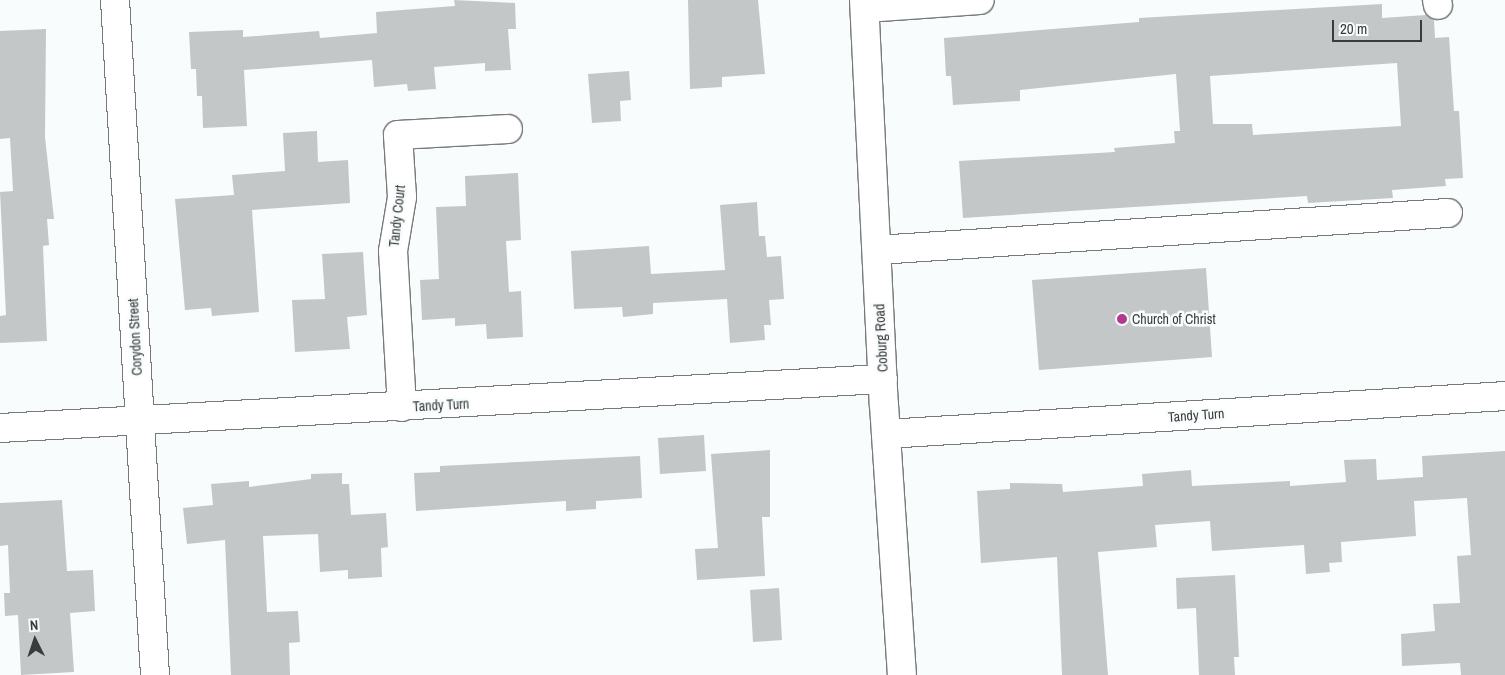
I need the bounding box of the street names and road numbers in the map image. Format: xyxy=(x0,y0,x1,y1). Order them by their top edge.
street label: Tandy Court xyxy=(385,184,409,248)
street label: Corydon Street xyxy=(125,298,145,376)
street label: Coburg Road xyxy=(871,303,891,373)
street label: Tandy Turn xyxy=(412,395,470,415)
street label: Tandy Turn xyxy=(1167,405,1225,425)

